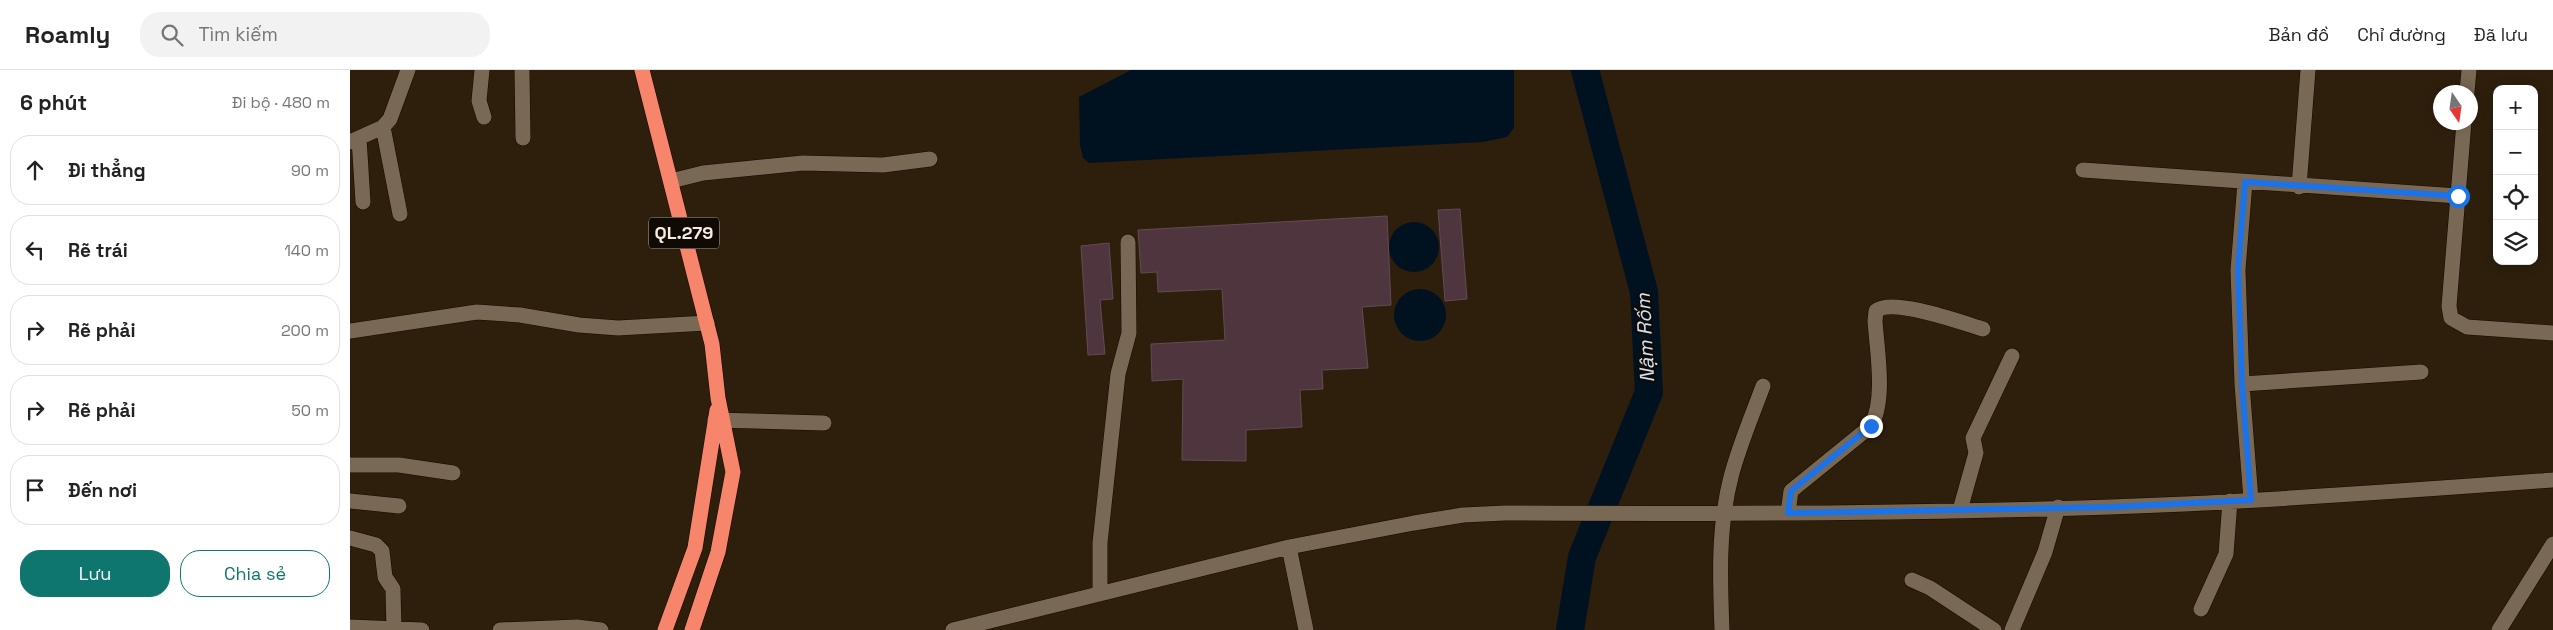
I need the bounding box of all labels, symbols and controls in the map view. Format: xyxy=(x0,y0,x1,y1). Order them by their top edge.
search box xyxy=(140,12,490,57)
text: Roamly xyxy=(25,19,110,50)
icon: search xyxy=(158,21,186,49)
text: Tìm kiếm xyxy=(198,22,278,47)
text: Bản đồ xyxy=(2269,23,2329,46)
text: Chỉ đường xyxy=(2357,23,2446,46)
text: Đã lưu xyxy=(2474,23,2528,46)
north arrow xyxy=(2433,85,2478,130)
map controls xyxy=(2493,85,2538,265)
button: + xyxy=(2493,85,2538,130)
text: 6 phút xyxy=(20,89,87,116)
text: Đi bộ · 480 m xyxy=(232,92,330,113)
button: − xyxy=(2493,130,2538,175)
icon: ahead xyxy=(21,156,49,184)
text: Đi thẳng xyxy=(68,158,146,183)
text: 90 m xyxy=(291,160,329,181)
button: locate xyxy=(2493,175,2538,220)
route start xyxy=(2447,185,2470,208)
road number: QL.279 xyxy=(649,218,719,248)
button: layers xyxy=(2493,220,2538,265)
icon: left xyxy=(21,236,49,264)
text: Rẽ trái xyxy=(68,238,128,263)
text: 140 m xyxy=(284,240,329,261)
water label: Nậm Rốm xyxy=(1630,292,1660,383)
icon: right xyxy=(21,316,49,344)
text: Rẽ phải xyxy=(68,318,136,343)
text: 200 m xyxy=(281,320,329,341)
icon: right xyxy=(21,396,49,424)
text: Rẽ phải xyxy=(68,398,136,423)
text: 50 m xyxy=(291,400,329,421)
route end xyxy=(1860,415,1883,438)
icon: arrive xyxy=(21,476,49,504)
text: Đến nơi xyxy=(68,478,137,503)
button: Lưu xyxy=(20,550,170,597)
button: Chia sẻ xyxy=(180,550,330,597)

